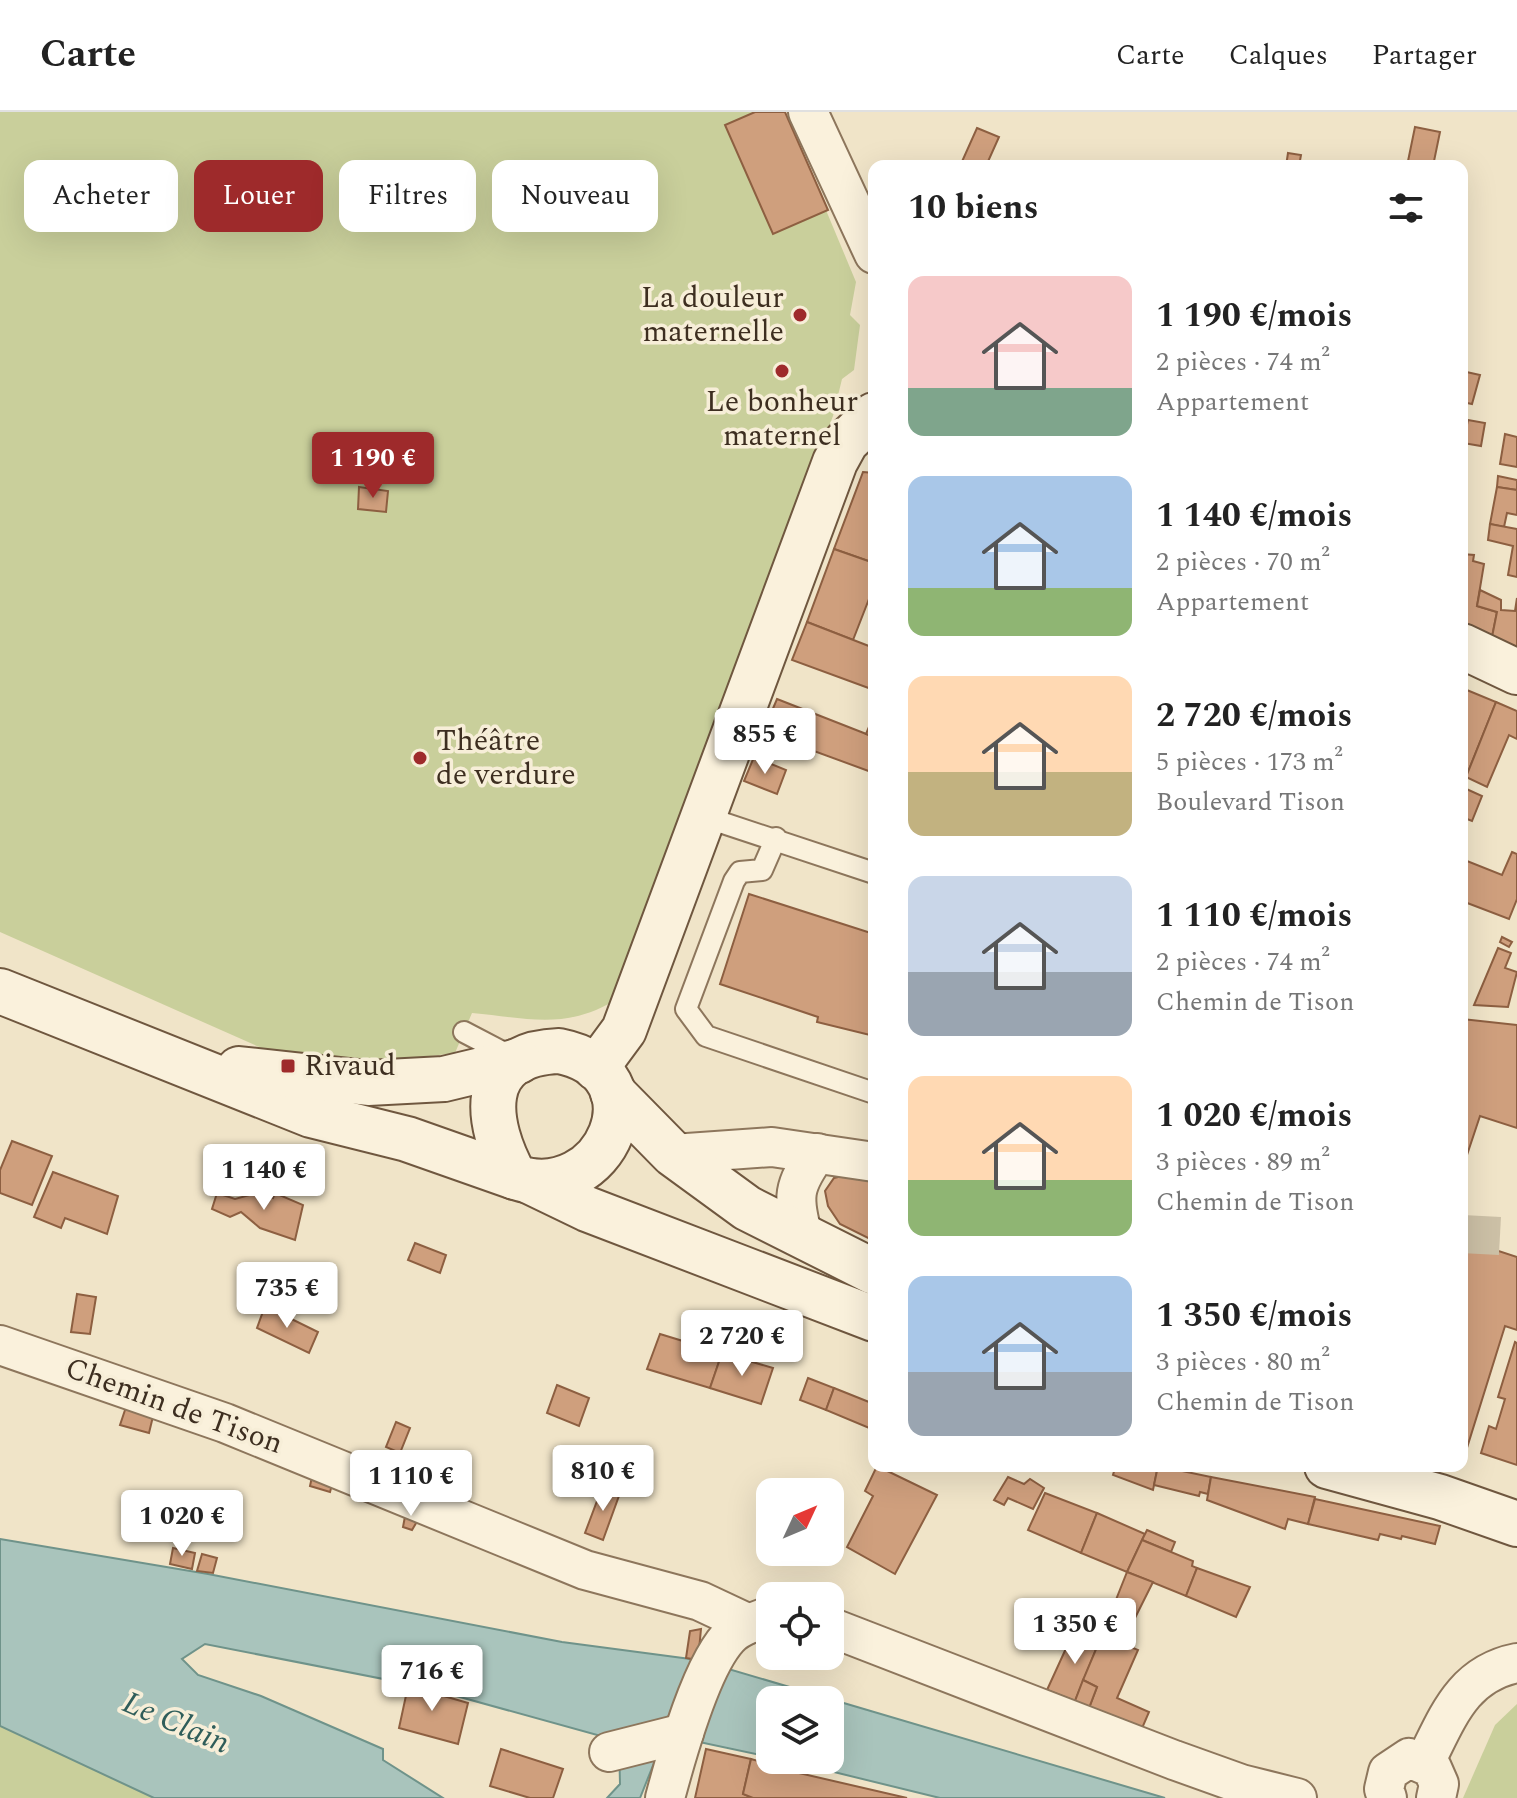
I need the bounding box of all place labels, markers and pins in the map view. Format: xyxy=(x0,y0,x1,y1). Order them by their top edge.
place label: La douleur maternelle xyxy=(641,275,784,355)
marker: La douleur maternelle xyxy=(791,306,809,324)
marker: Le bonheur maternel xyxy=(773,362,791,380)
place label: Le bonheur maternel xyxy=(706,379,858,459)
pin: 1 190 € xyxy=(299,432,447,500)
pin: 855 € xyxy=(709,708,821,776)
place label: Théâtre de verdure xyxy=(436,718,576,798)
marker: Théâtre de verdure xyxy=(411,749,429,767)
place label: Rivaud xyxy=(304,1043,396,1089)
marker: Rivaud xyxy=(279,1057,297,1075)
pin: 1 140 € xyxy=(190,1144,338,1212)
pin: 735 € xyxy=(231,1262,343,1330)
pin: 2 720 € xyxy=(668,1310,816,1378)
pin: 810 € xyxy=(547,1445,659,1513)
pin: 1 110 € xyxy=(337,1450,485,1518)
pin: 1 020 € xyxy=(108,1490,256,1558)
pin: 1 350 € xyxy=(1001,1598,1149,1666)
pin: 716 € xyxy=(376,1645,488,1713)

